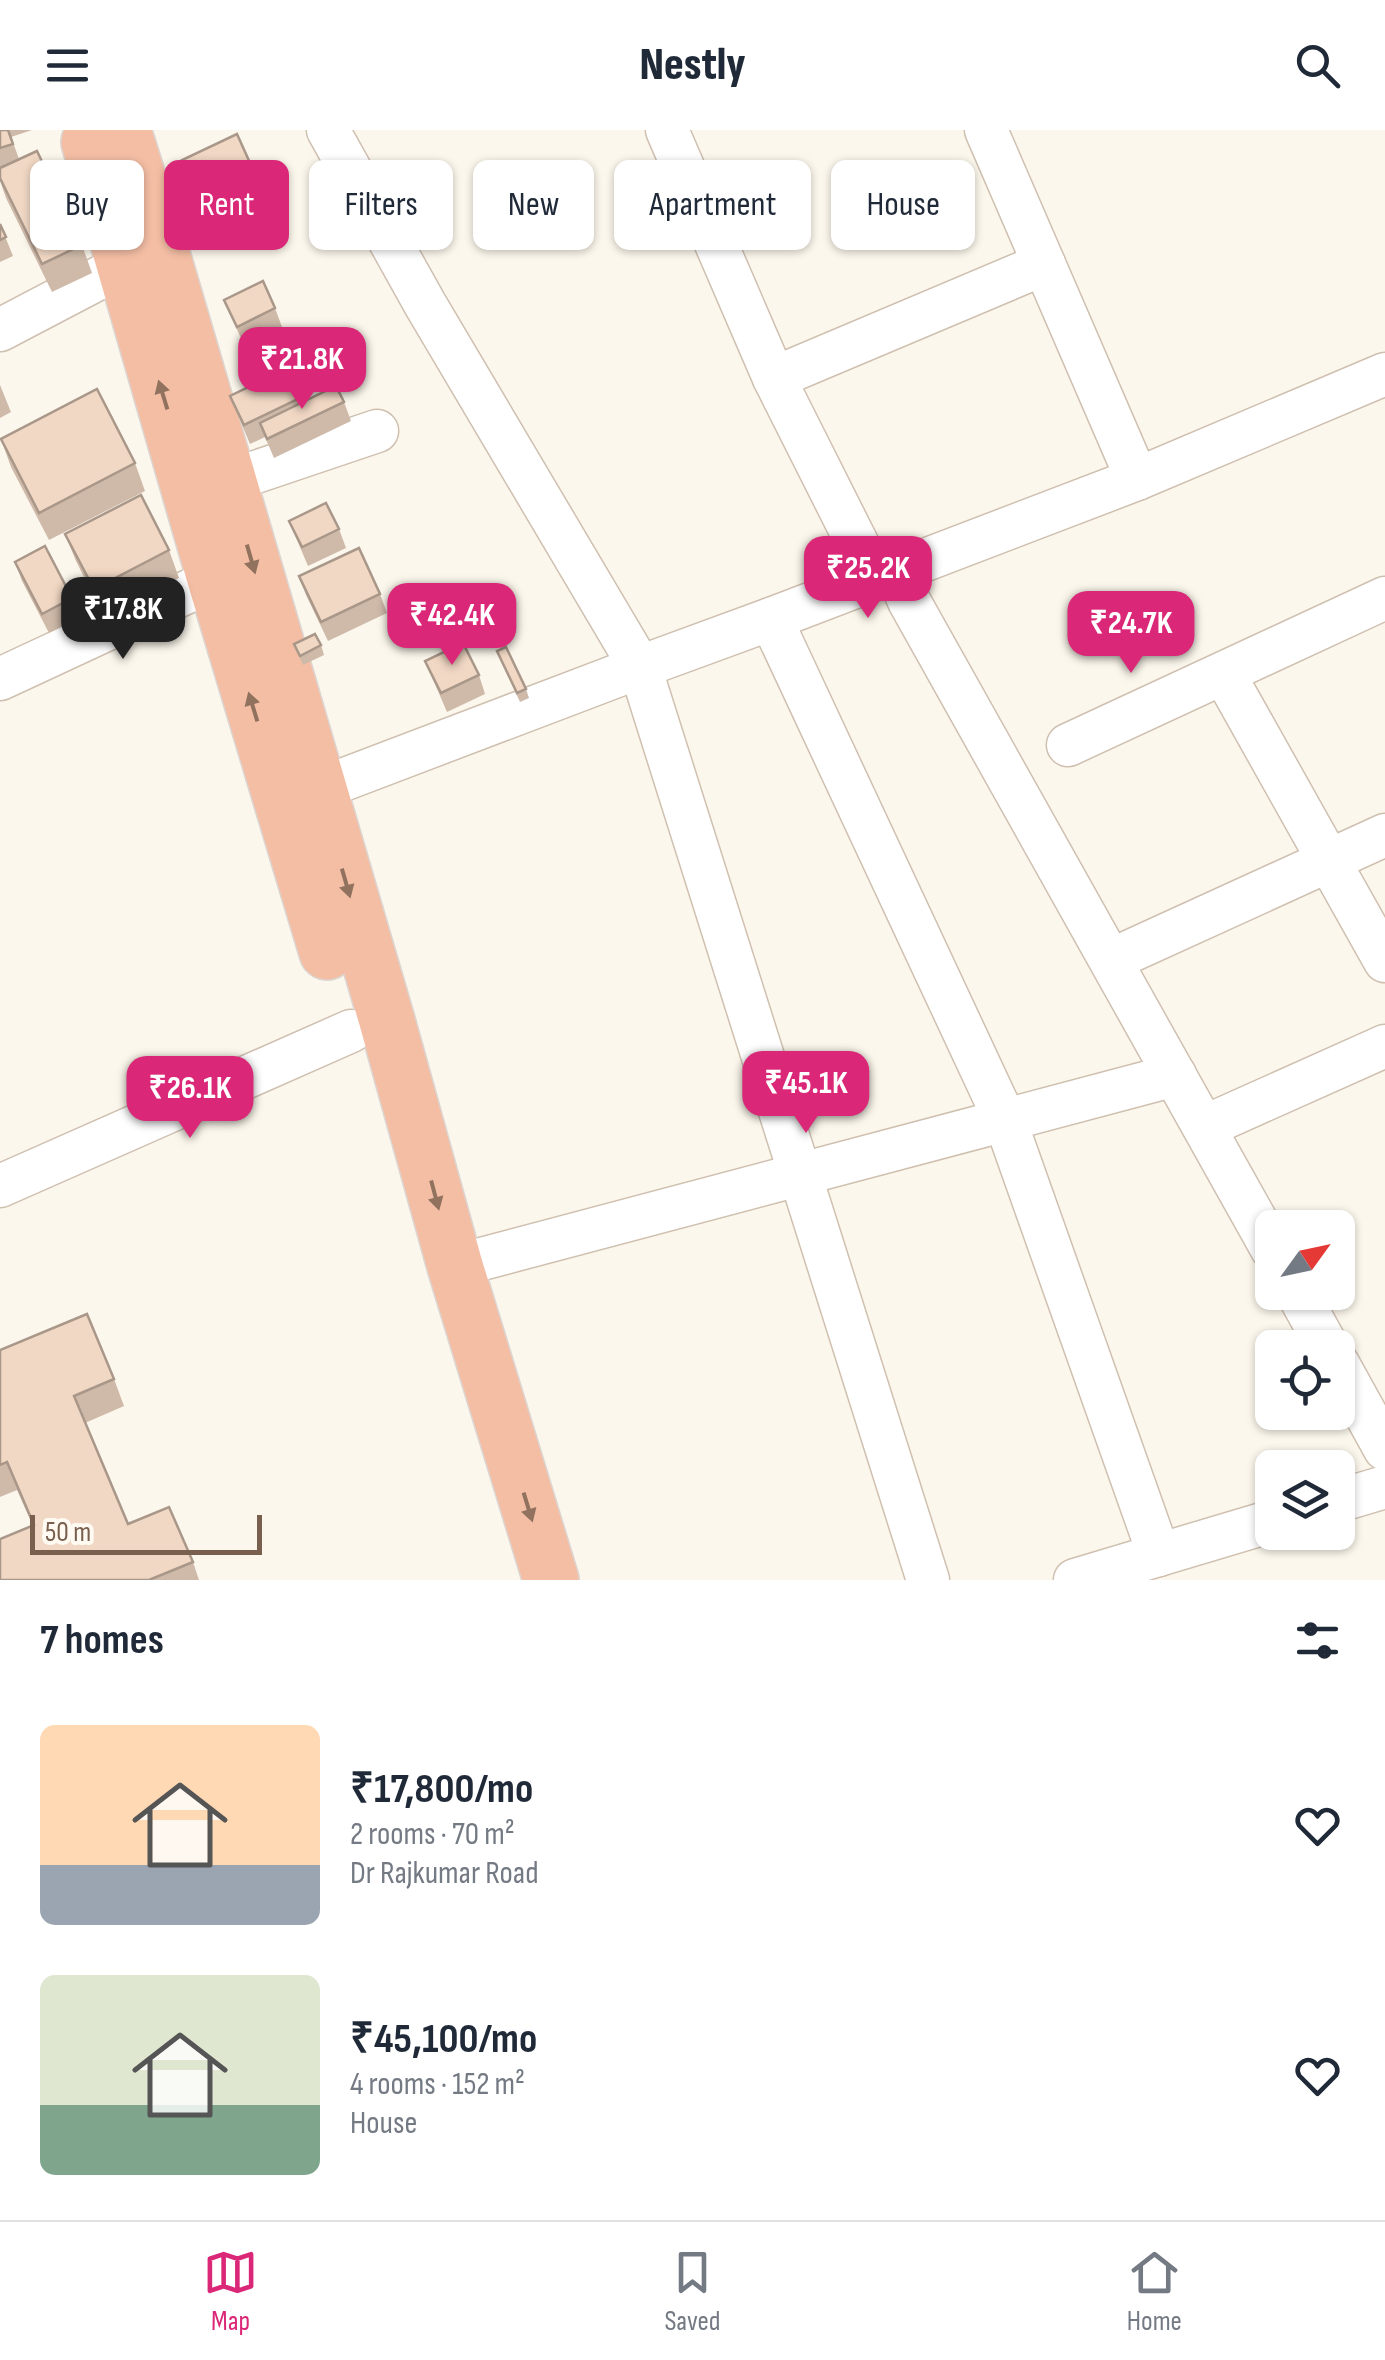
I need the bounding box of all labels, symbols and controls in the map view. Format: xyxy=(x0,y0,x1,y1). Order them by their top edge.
icon: menu xyxy=(40,38,95,93)
text: Nestly xyxy=(639,38,746,93)
icon: search xyxy=(1290,38,1345,93)
chip: Buy xyxy=(30,160,144,250)
chip: Rent xyxy=(164,160,289,250)
chip: Filters xyxy=(309,160,453,250)
chip: New xyxy=(473,160,594,250)
chip: Apartment xyxy=(614,160,811,250)
chip: House xyxy=(831,160,975,250)
pin: ₹21.8K xyxy=(221,327,383,412)
text: ₹21.8K xyxy=(260,340,344,379)
one-way arrow xyxy=(155,379,170,409)
pin: ₹25.2K xyxy=(787,536,949,621)
one-way arrow xyxy=(243,544,259,575)
text: ₹25.2K xyxy=(826,549,910,588)
pin: ₹17.8K xyxy=(42,577,204,662)
pin: ₹42.4K xyxy=(371,583,533,668)
text: ₹17.8K xyxy=(83,590,163,629)
pin: ₹24.7K xyxy=(1050,591,1212,676)
text: ₹42.4K xyxy=(409,596,495,635)
text: ₹24.7K xyxy=(1089,604,1173,643)
one-way arrow xyxy=(245,691,260,722)
one-way arrow xyxy=(339,868,354,899)
pin: ₹45.1K xyxy=(725,1051,887,1136)
pin: ₹26.1K xyxy=(109,1056,271,1141)
text: ₹45.1K xyxy=(764,1064,848,1103)
text: ₹26.1K xyxy=(148,1069,232,1108)
one-way arrow xyxy=(428,1180,444,1211)
north arrow xyxy=(1255,1210,1355,1310)
map controls xyxy=(1255,1210,1355,1550)
button: locate xyxy=(1255,1330,1355,1430)
button: layers xyxy=(1255,1450,1355,1550)
one-way arrow xyxy=(521,1492,536,1523)
scale bar xyxy=(30,1510,262,1554)
text: 50 m xyxy=(45,1516,91,1549)
icon: filters xyxy=(1290,1613,1345,1668)
text: 7 homes xyxy=(40,1615,164,1666)
text: ₹17,800/mo xyxy=(350,1764,533,1815)
icon: home xyxy=(120,1765,240,1885)
icon: heart xyxy=(1290,1798,1345,1853)
text: 2 rooms · 70 m² xyxy=(350,1815,515,1854)
text: Dr Rajkumar Road xyxy=(350,1854,538,1893)
text: ₹45,100/mo xyxy=(350,2014,537,2065)
icon: home xyxy=(120,2015,240,2135)
icon: heart xyxy=(1290,2048,1345,2103)
text: 4 rooms · 152 m² xyxy=(350,2065,525,2104)
text: House xyxy=(350,2104,417,2143)
tab: Map xyxy=(203,2245,258,2338)
tab: Saved xyxy=(664,2245,721,2338)
tab: Home xyxy=(1127,2245,1182,2338)

